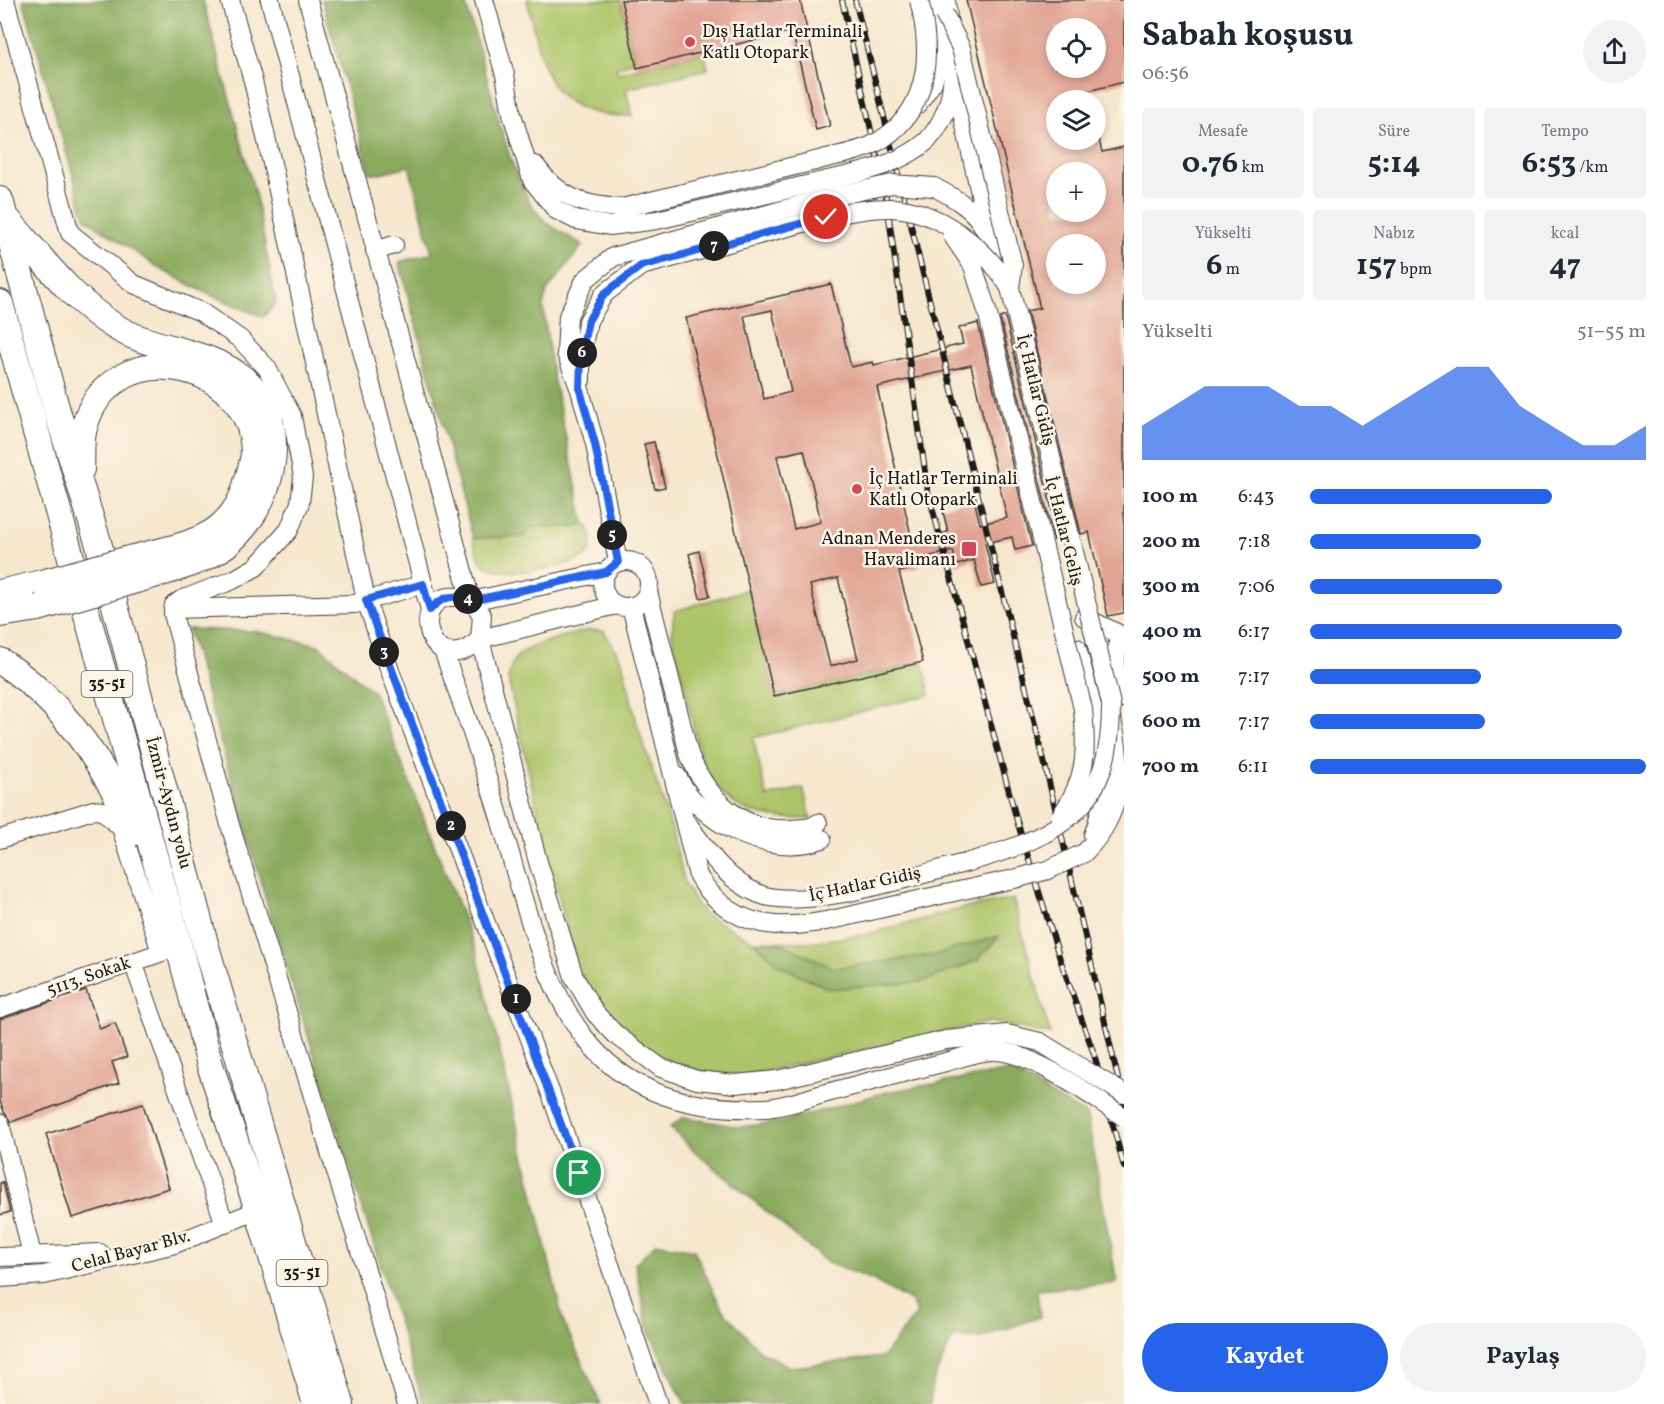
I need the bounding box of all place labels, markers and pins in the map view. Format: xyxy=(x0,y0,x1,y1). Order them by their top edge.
place label: Dış Hatlar Terminali Katlı Otopark xyxy=(702,20,863,66)
marker: Dış Hatlar Terminali Katlı Otopark xyxy=(683,35,697,49)
pin xyxy=(800,191,851,242)
pin: 7 xyxy=(699,231,729,261)
pin: 6 xyxy=(567,338,597,368)
place label: İç Hatlar Terminali Katlı Otopark xyxy=(869,467,1018,513)
marker: İç Hatlar Terminali Katlı Otopark xyxy=(850,482,864,496)
pin: 5 xyxy=(597,520,627,550)
place label: Adnan Menderes Havalimanı xyxy=(821,527,956,573)
marker: Adnan Menderes Havalimanı xyxy=(960,540,978,558)
pin: 4 xyxy=(453,584,483,614)
pin: 3 xyxy=(369,637,399,667)
pin: 2 xyxy=(436,811,466,841)
pin: 1 xyxy=(501,984,531,1014)
pin xyxy=(553,1147,604,1198)

